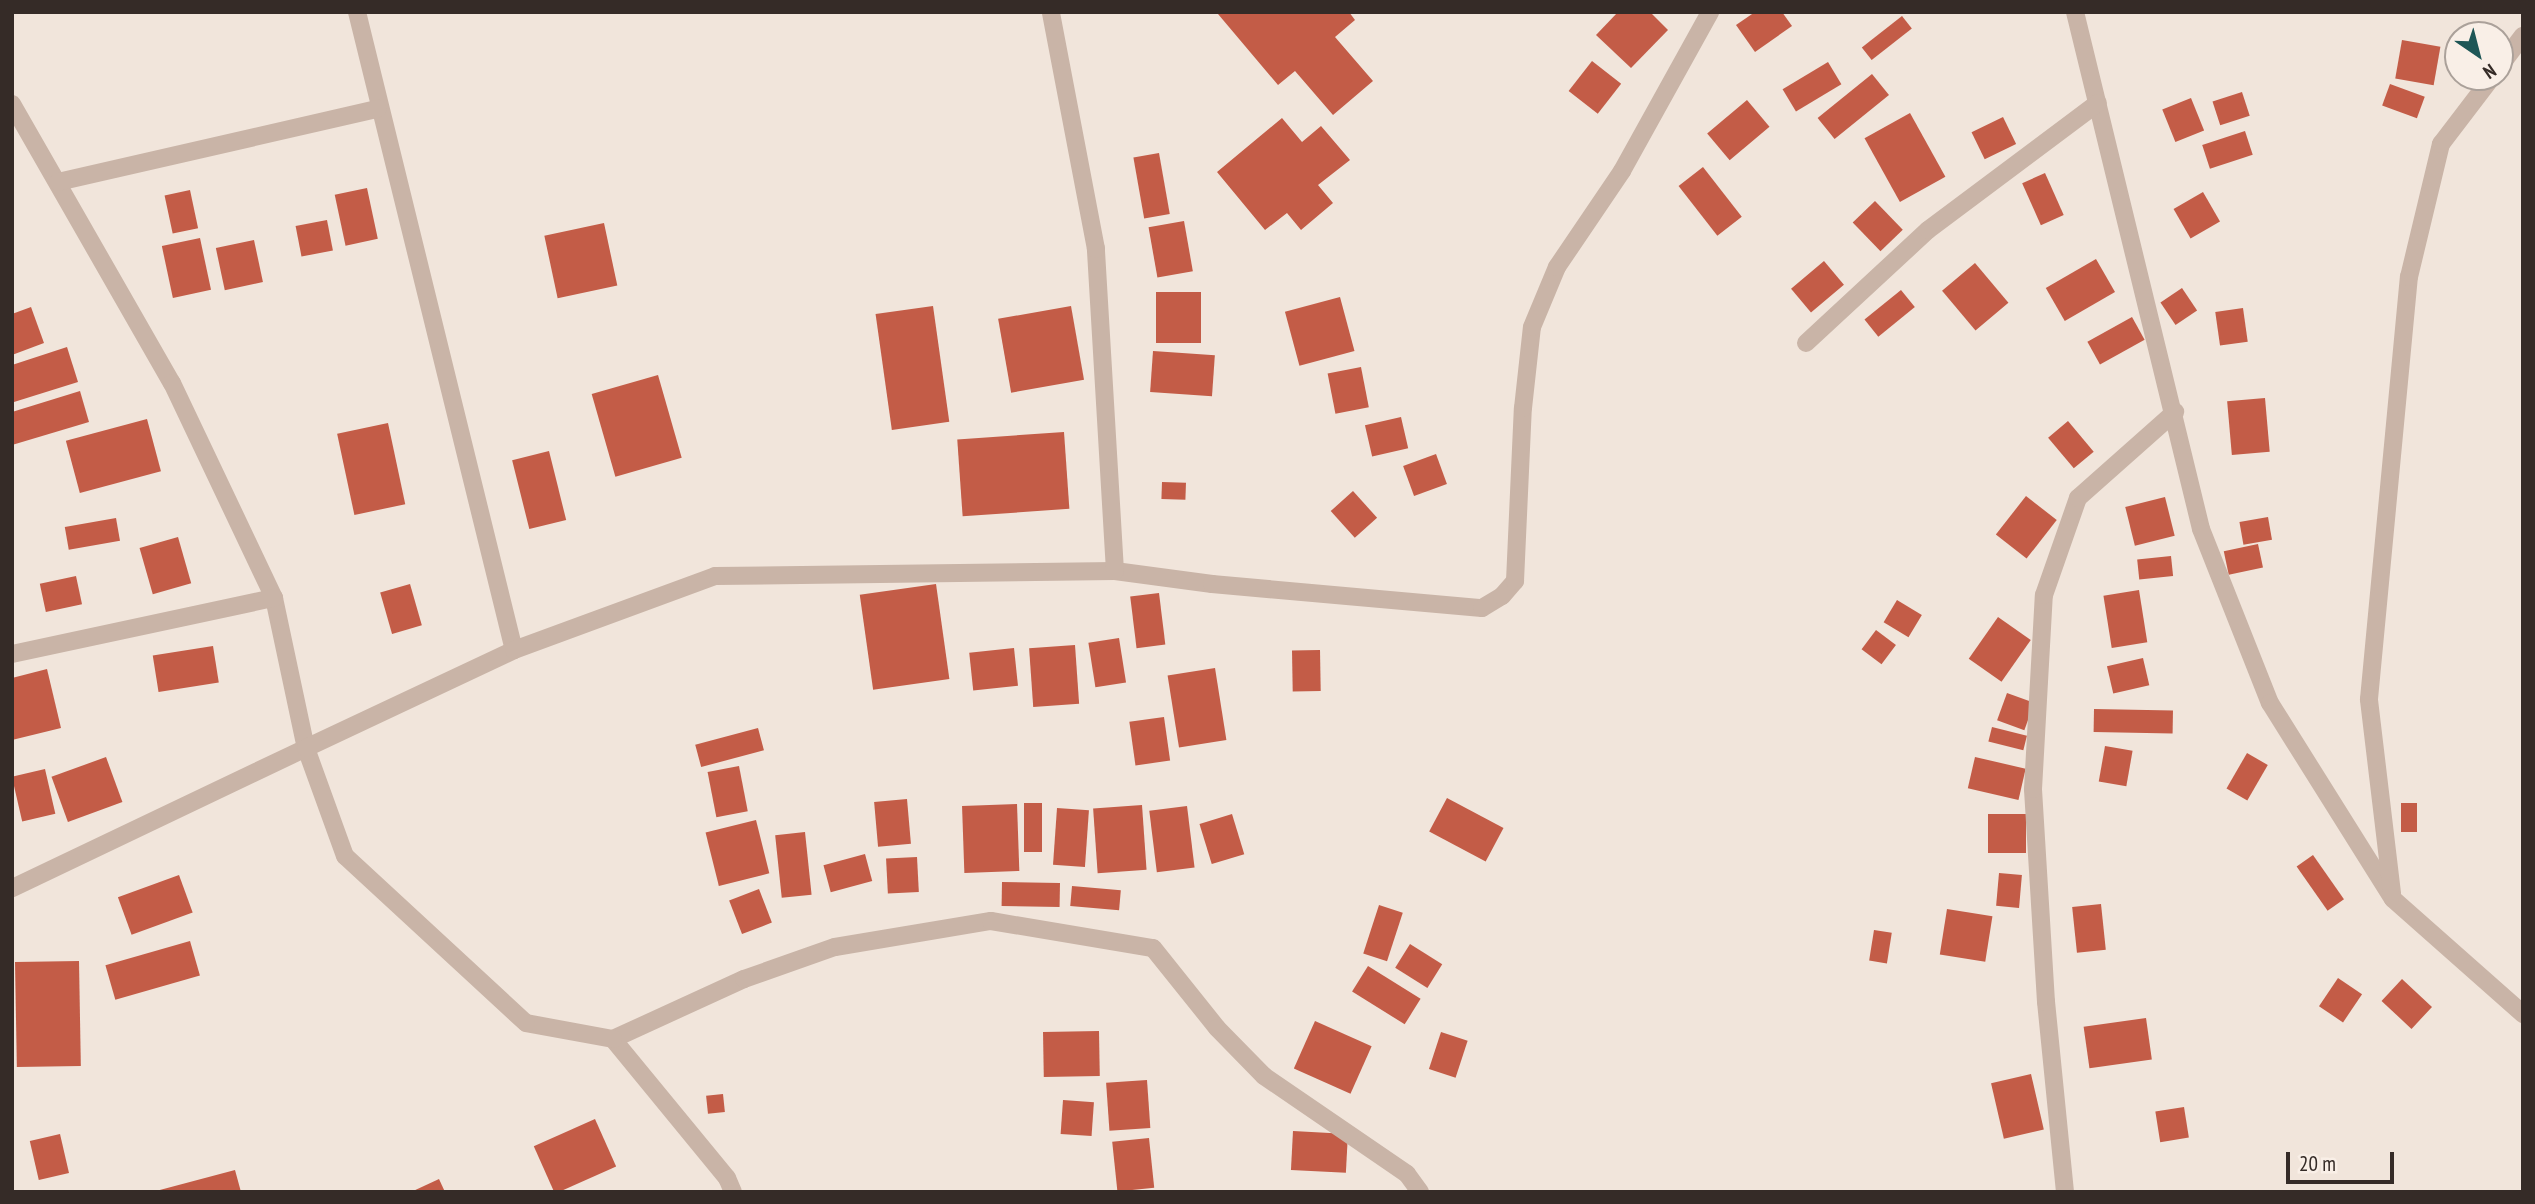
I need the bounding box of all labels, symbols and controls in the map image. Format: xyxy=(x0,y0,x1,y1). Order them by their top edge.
north arrow xyxy=(2444,21,2514,91)
text: N xyxy=(2479,59,2501,84)
scale bar xyxy=(2290,1138,2398,1182)
text: 20 m xyxy=(2299,1150,2336,1177)

